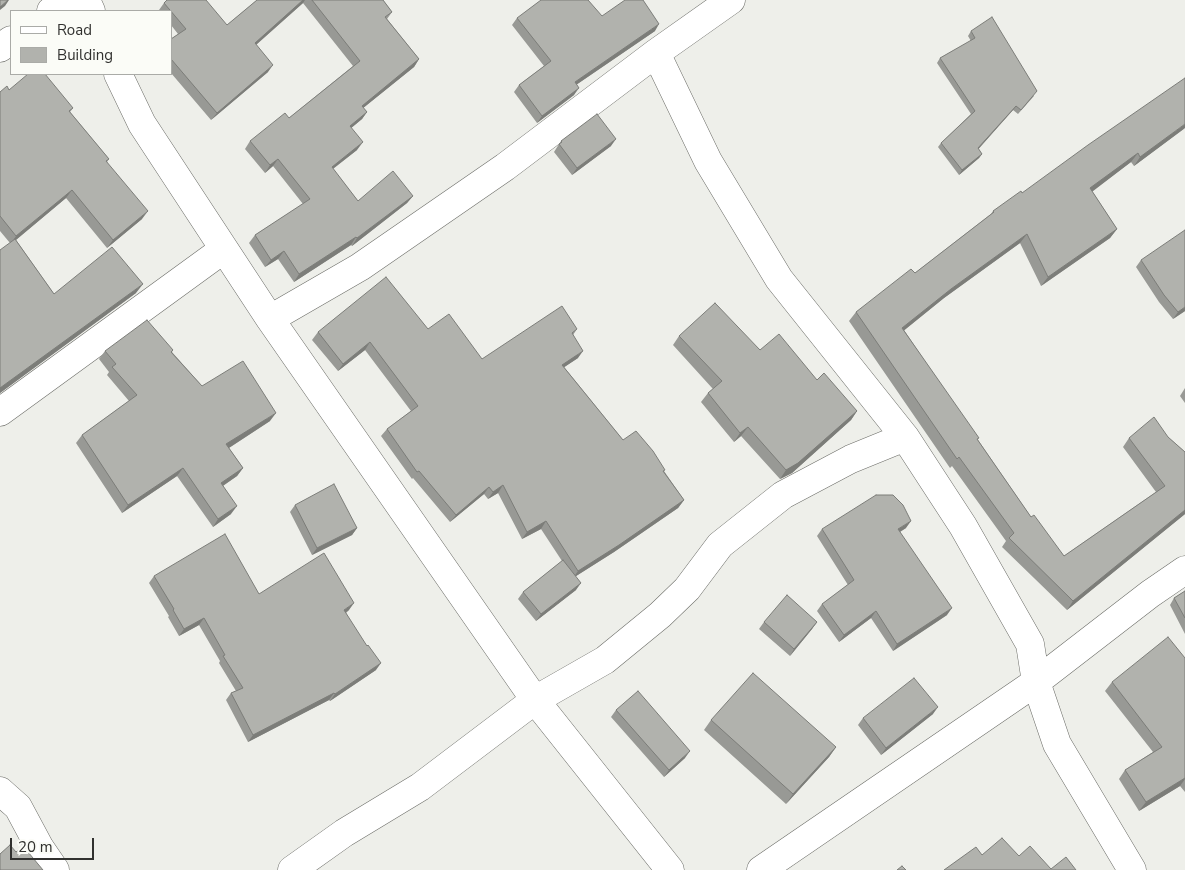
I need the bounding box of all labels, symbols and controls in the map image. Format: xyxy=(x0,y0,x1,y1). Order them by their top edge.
legend xyxy=(10,10,172,75)
text: Road xyxy=(57,20,92,40)
text: Building xyxy=(57,45,113,65)
scale bar xyxy=(12,828,96,860)
text: 20 m xyxy=(18,837,53,857)

